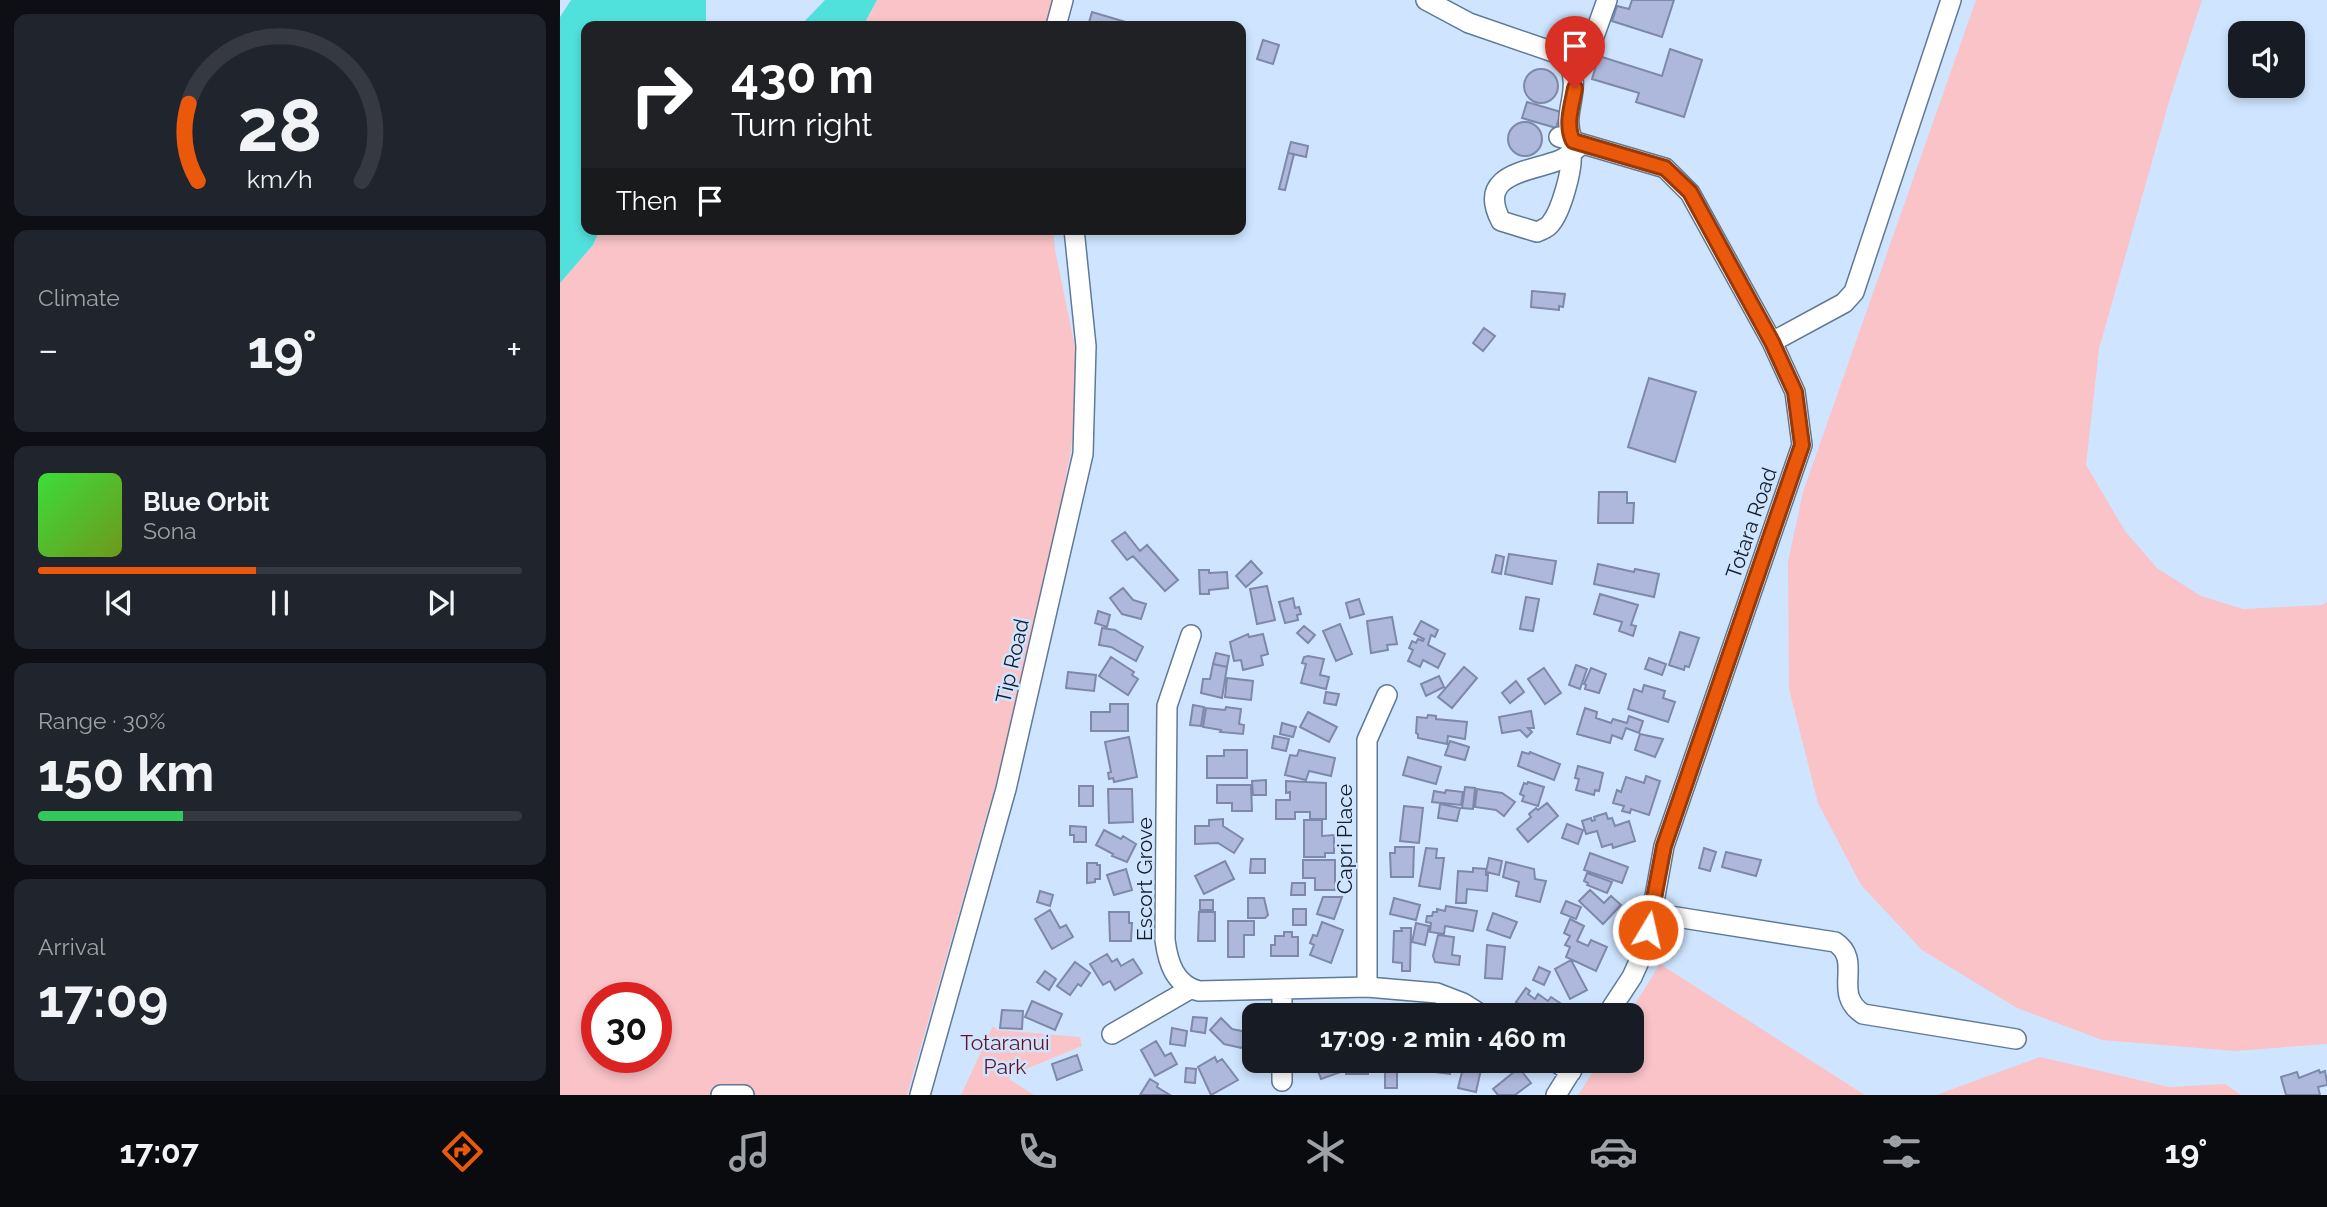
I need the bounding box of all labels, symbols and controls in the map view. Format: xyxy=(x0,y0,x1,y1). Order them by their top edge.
pin xyxy=(1545,16,1605,88)
map controls xyxy=(2228,21,2305,98)
button: sound xyxy=(2228,21,2305,98)
icon: arrive xyxy=(1556,27,1594,65)
text: 430 m xyxy=(731,47,874,104)
icon: right xyxy=(616,49,707,140)
text: 28 xyxy=(237,83,323,168)
text: Turn right xyxy=(731,106,872,143)
text: km/h xyxy=(247,164,313,194)
icon: arrive xyxy=(691,182,729,220)
text: Then xyxy=(616,186,677,216)
text: Climate xyxy=(38,284,120,311)
text: 19° xyxy=(248,319,317,380)
text: − xyxy=(38,327,58,372)
text: + xyxy=(506,327,522,372)
street label: Totara Road xyxy=(1720,464,1782,582)
text: Blue Orbit xyxy=(143,487,270,517)
text: Sona xyxy=(143,517,197,544)
icon: previous xyxy=(100,584,138,622)
icon: pause xyxy=(261,584,299,622)
icon: next xyxy=(422,584,460,622)
street label: Tip Road xyxy=(990,616,1034,706)
text: Range · 30% xyxy=(38,707,165,734)
text: 150 km xyxy=(38,742,214,803)
street label: Capri Place xyxy=(1332,784,1357,894)
street label: Escort Grove xyxy=(1132,817,1157,941)
position arrow xyxy=(1611,893,1685,967)
text: Arrival xyxy=(38,933,105,960)
text: 17:09 xyxy=(38,968,168,1029)
speed limit sign: 30 xyxy=(581,982,672,1073)
text: 17:09 · 2 min · 460 m xyxy=(1320,1023,1566,1053)
park label: Totaranui Park xyxy=(960,1030,1050,1079)
icon: directions xyxy=(438,1127,487,1176)
icon: music xyxy=(725,1127,774,1176)
icon: phone xyxy=(1013,1127,1062,1176)
icon: climate xyxy=(1301,1127,1350,1176)
icon: car xyxy=(1589,1127,1638,1176)
icon: filters xyxy=(1877,1127,1926,1176)
text: 17:07 xyxy=(119,1133,199,1170)
text: 19° xyxy=(2165,1133,2207,1170)

